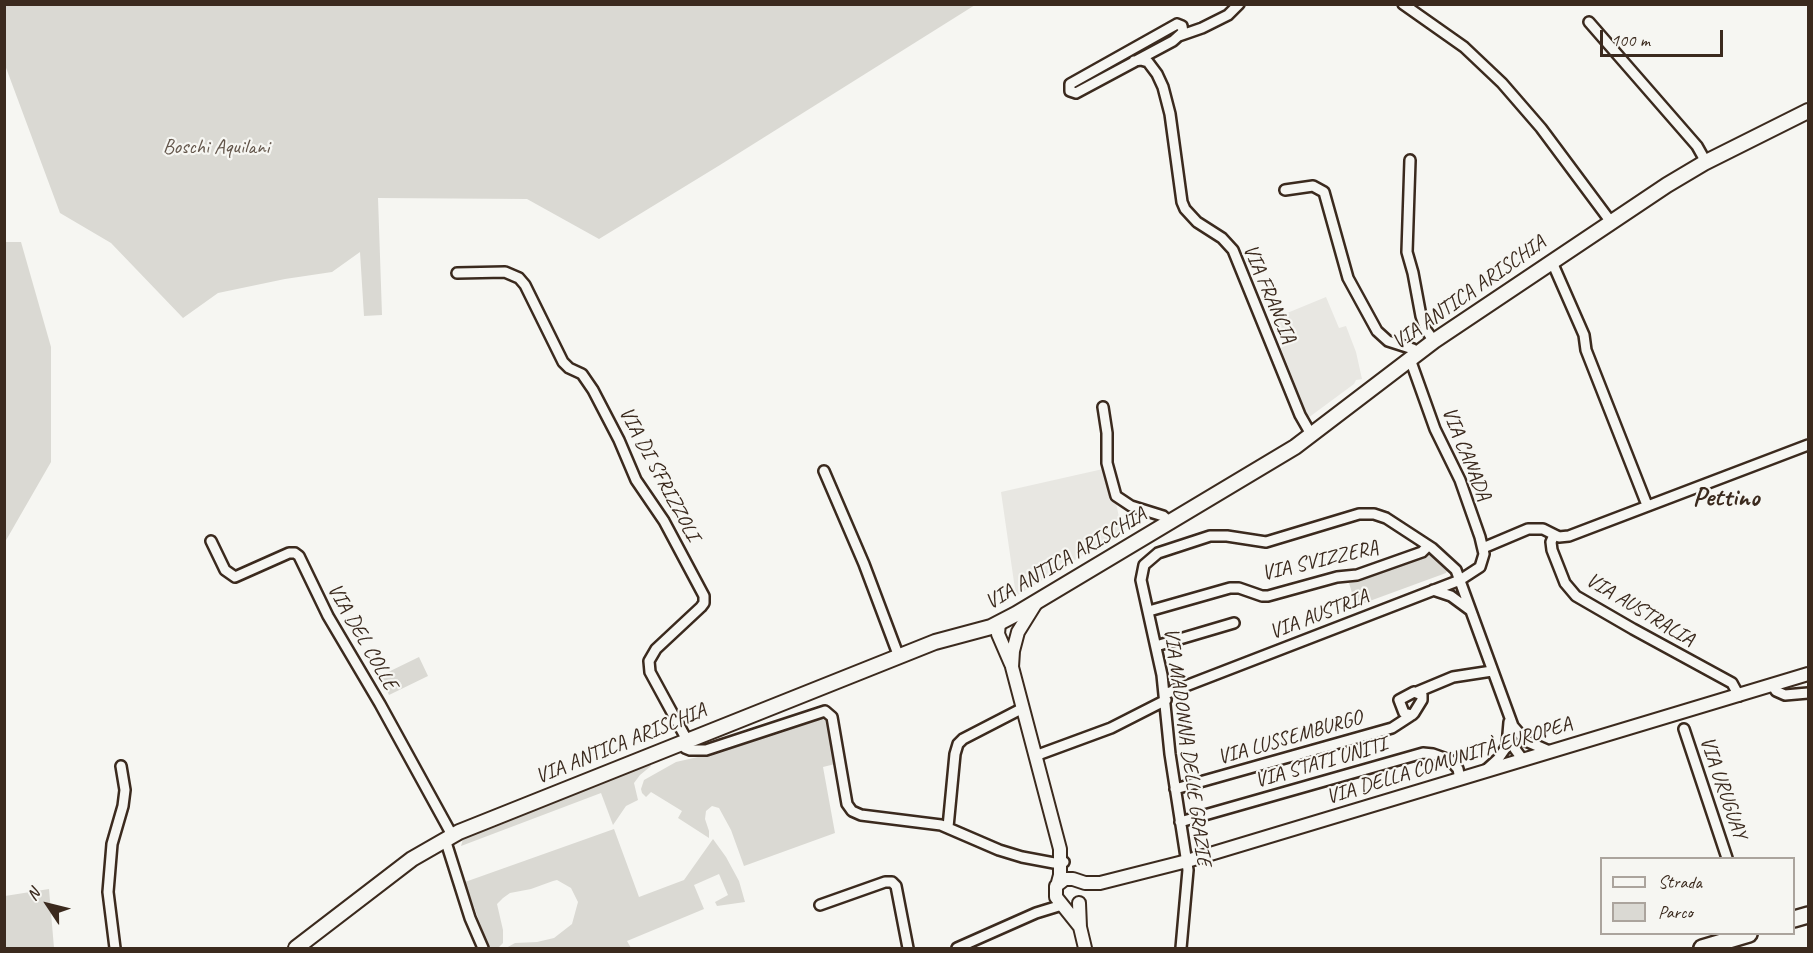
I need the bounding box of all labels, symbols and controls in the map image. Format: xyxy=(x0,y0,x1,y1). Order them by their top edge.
scale bar xyxy=(1603,18,1726,56)
text: 100 m xyxy=(1611,29,1650,51)
park label: Boschi Aquilani xyxy=(163,134,269,160)
street label: VIA ANTICA ARISCHIA xyxy=(1387,231,1551,355)
street label: VIA FRANCIA xyxy=(1237,241,1301,347)
street label: VIA DI SFRIZZOLI xyxy=(613,403,705,545)
street label: VIA CANADA xyxy=(1436,404,1496,504)
district label: Pettino xyxy=(1693,482,1759,514)
street label: VIA ANTICA ARISCHIA xyxy=(981,503,1151,615)
street label: VIA SVIZZERA xyxy=(1259,535,1381,587)
street label: VIA AUSTRALIA xyxy=(1581,568,1699,652)
street label: VIA DEL COLLE xyxy=(321,579,403,695)
street label: VIA AUSTRIA xyxy=(1266,585,1372,645)
street label: VIA MADONNA DELLE GRAZIE xyxy=(1158,626,1216,868)
street label: VIA ANTICA ARISCHIA xyxy=(532,698,710,790)
street label: VIA LUSSEMBURGO xyxy=(1215,705,1365,771)
street label: VIA DELLA COMUNITÀ EUROPEA xyxy=(1323,712,1575,810)
street label: VIA STATI UNITI xyxy=(1252,732,1390,794)
street label: VIA URUGUAY xyxy=(1694,733,1752,843)
legend xyxy=(1600,857,1795,935)
text: Strada xyxy=(1658,871,1702,893)
north arrow xyxy=(18,875,78,935)
text: N xyxy=(22,885,44,904)
text: Parco xyxy=(1658,901,1693,923)

